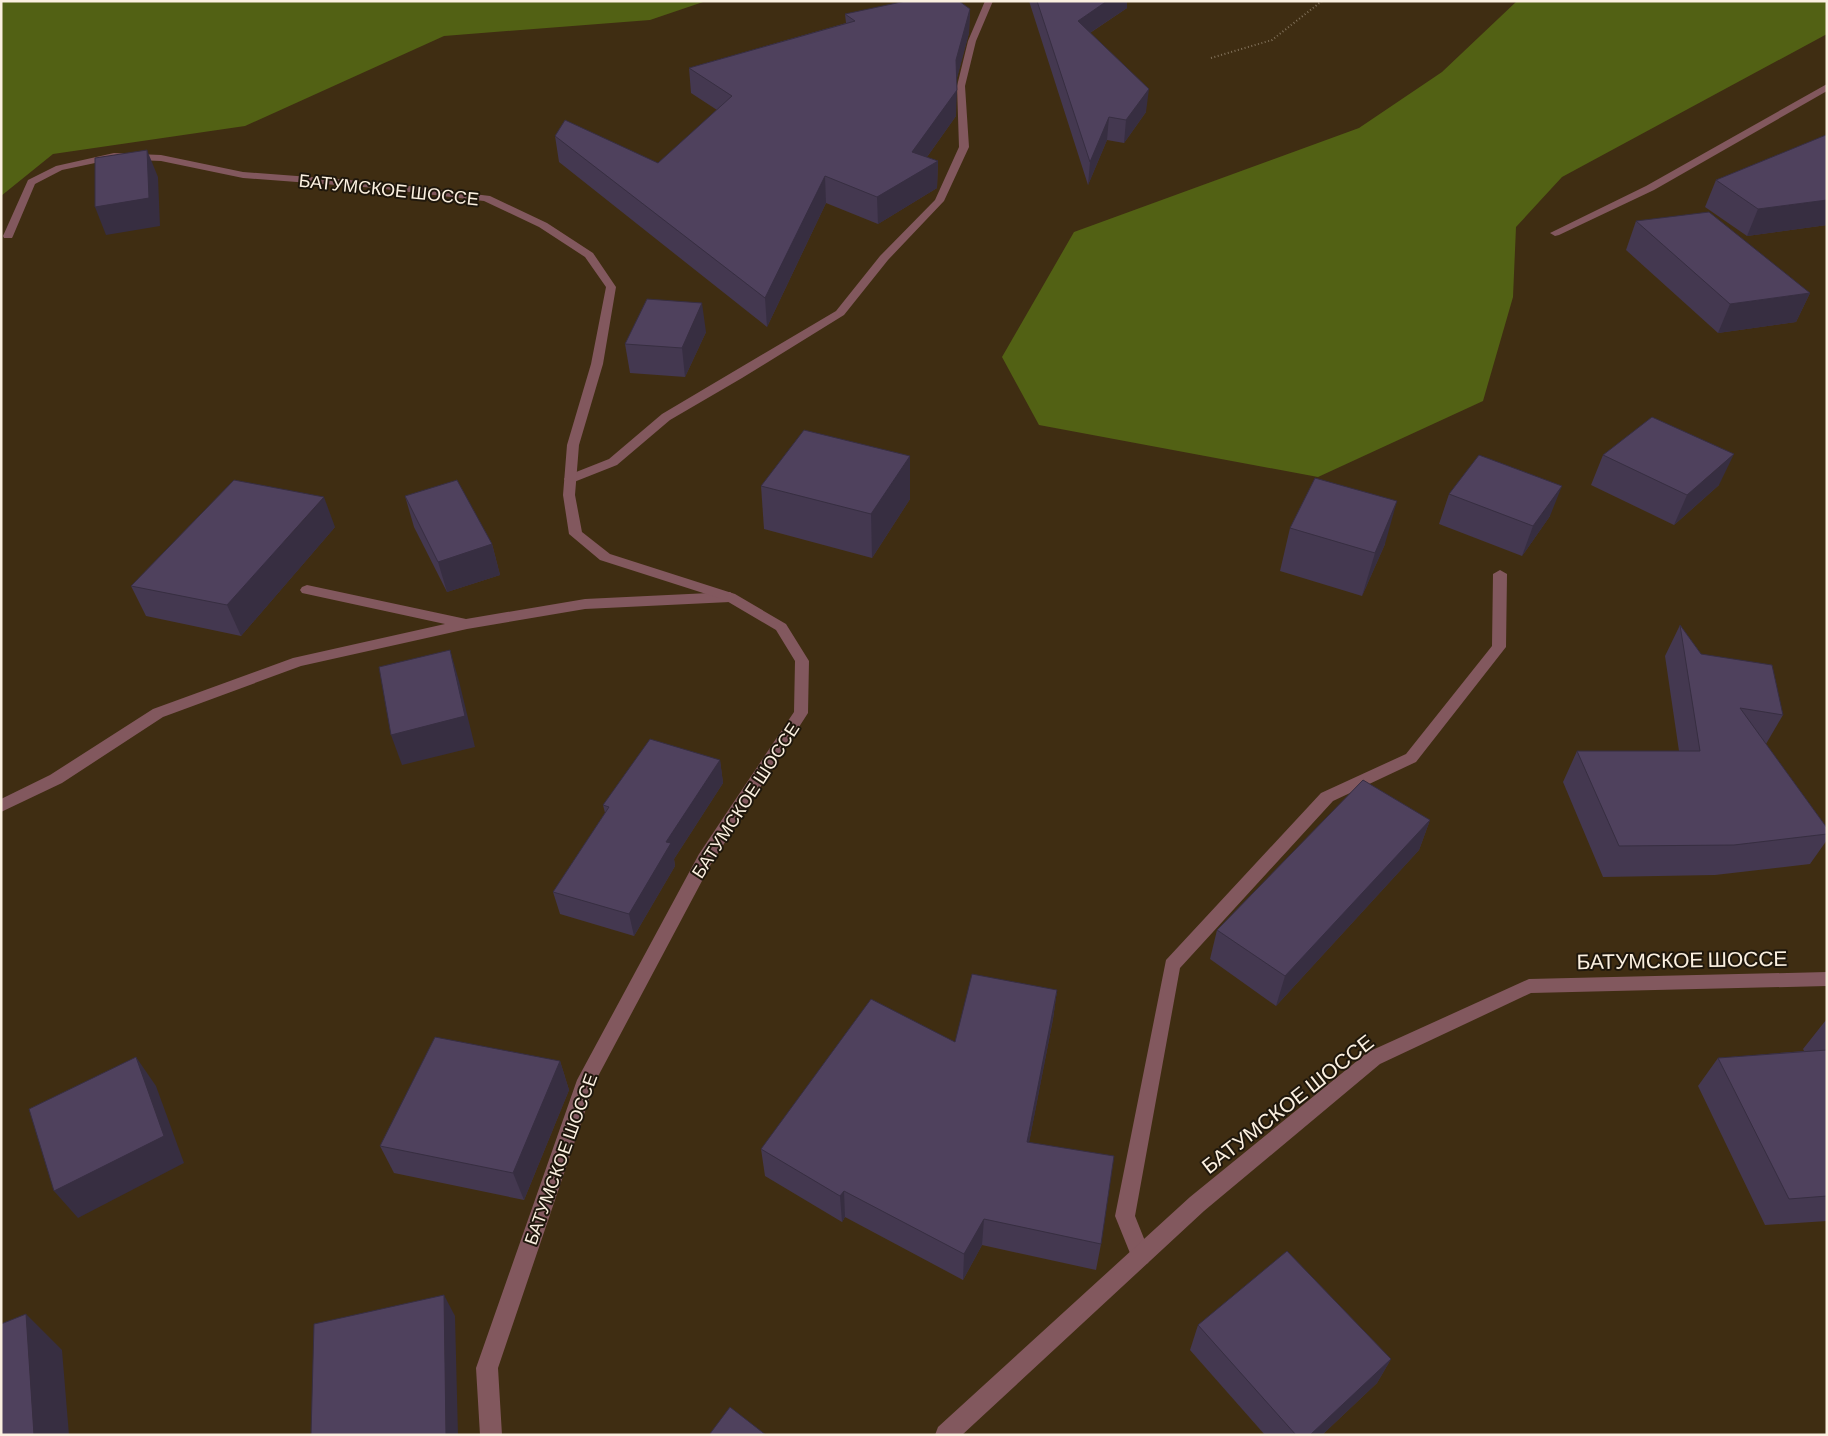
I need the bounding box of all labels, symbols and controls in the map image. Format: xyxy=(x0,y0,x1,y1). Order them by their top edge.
street label: БАТУМСКОЕ ШОССЕ xyxy=(298,169,480,209)
street label: БАТУМСКОЕ ШОССЕ xyxy=(687,718,803,882)
street label: БАТУМСКОЕ ШОССЕ xyxy=(1576,945,1788,973)
street label: БАТУМСКОЕ ШОССЕ xyxy=(1196,1028,1378,1178)
street label: БАТУМСКОЕ ШОССЕ xyxy=(519,1070,601,1248)

